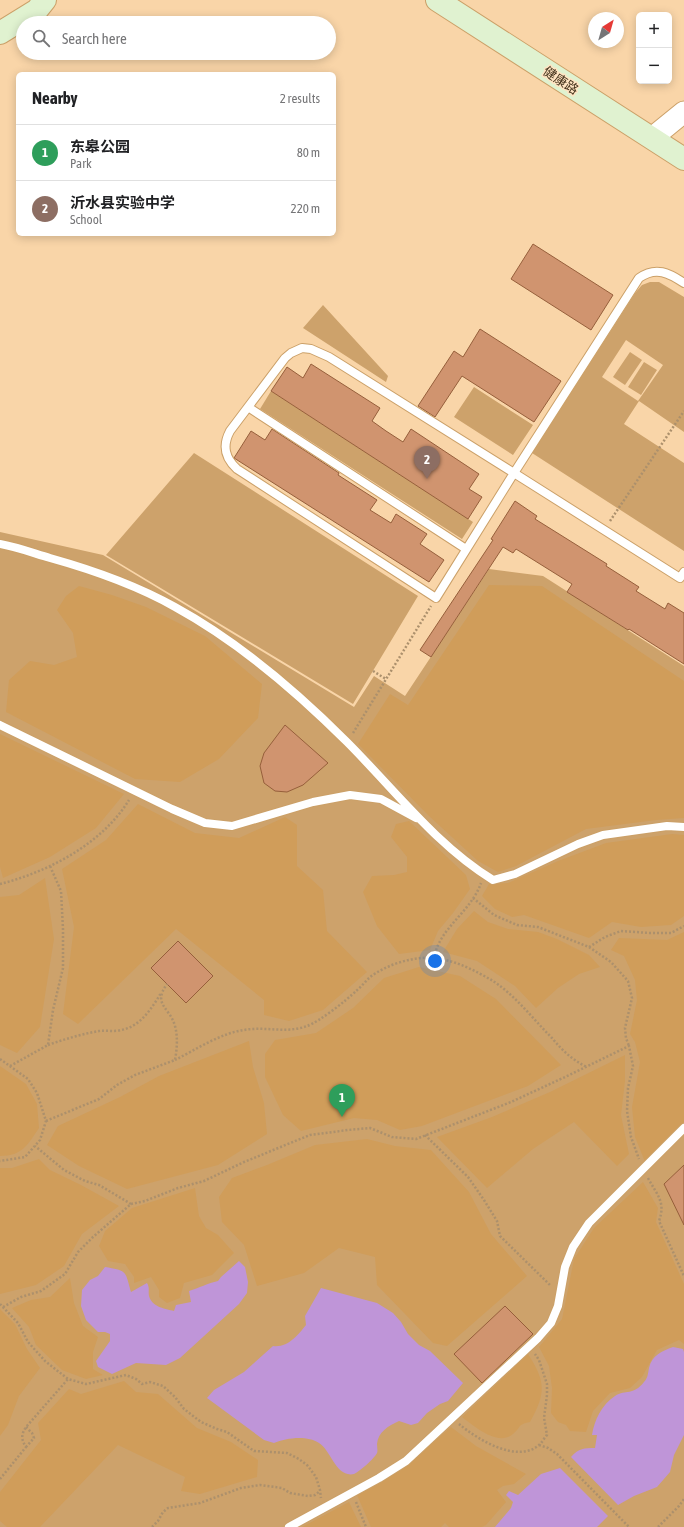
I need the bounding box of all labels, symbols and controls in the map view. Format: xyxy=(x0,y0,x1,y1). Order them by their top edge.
north arrow xyxy=(588,12,624,48)
map controls xyxy=(636,12,672,84)
button: + xyxy=(636,12,672,48)
search box xyxy=(16,16,336,60)
icon: search xyxy=(30,27,52,49)
text: Search here xyxy=(62,30,127,47)
button: − xyxy=(636,48,672,84)
street label: 健康路 xyxy=(540,64,581,97)
text: Nearby xyxy=(32,88,78,108)
text: 2 results xyxy=(280,91,320,106)
text: 东皋公园 xyxy=(70,138,130,155)
text: 1 xyxy=(42,145,48,160)
text: 80 m xyxy=(297,145,320,160)
text: Park xyxy=(70,156,92,171)
text: 沂水县实验中学 xyxy=(70,194,175,211)
text: 2 xyxy=(42,201,48,216)
text: 220 m xyxy=(291,201,320,216)
text: School xyxy=(70,212,102,227)
pin: 2 xyxy=(414,446,440,479)
your location xyxy=(425,951,445,971)
pin: 1 xyxy=(329,1084,355,1117)

